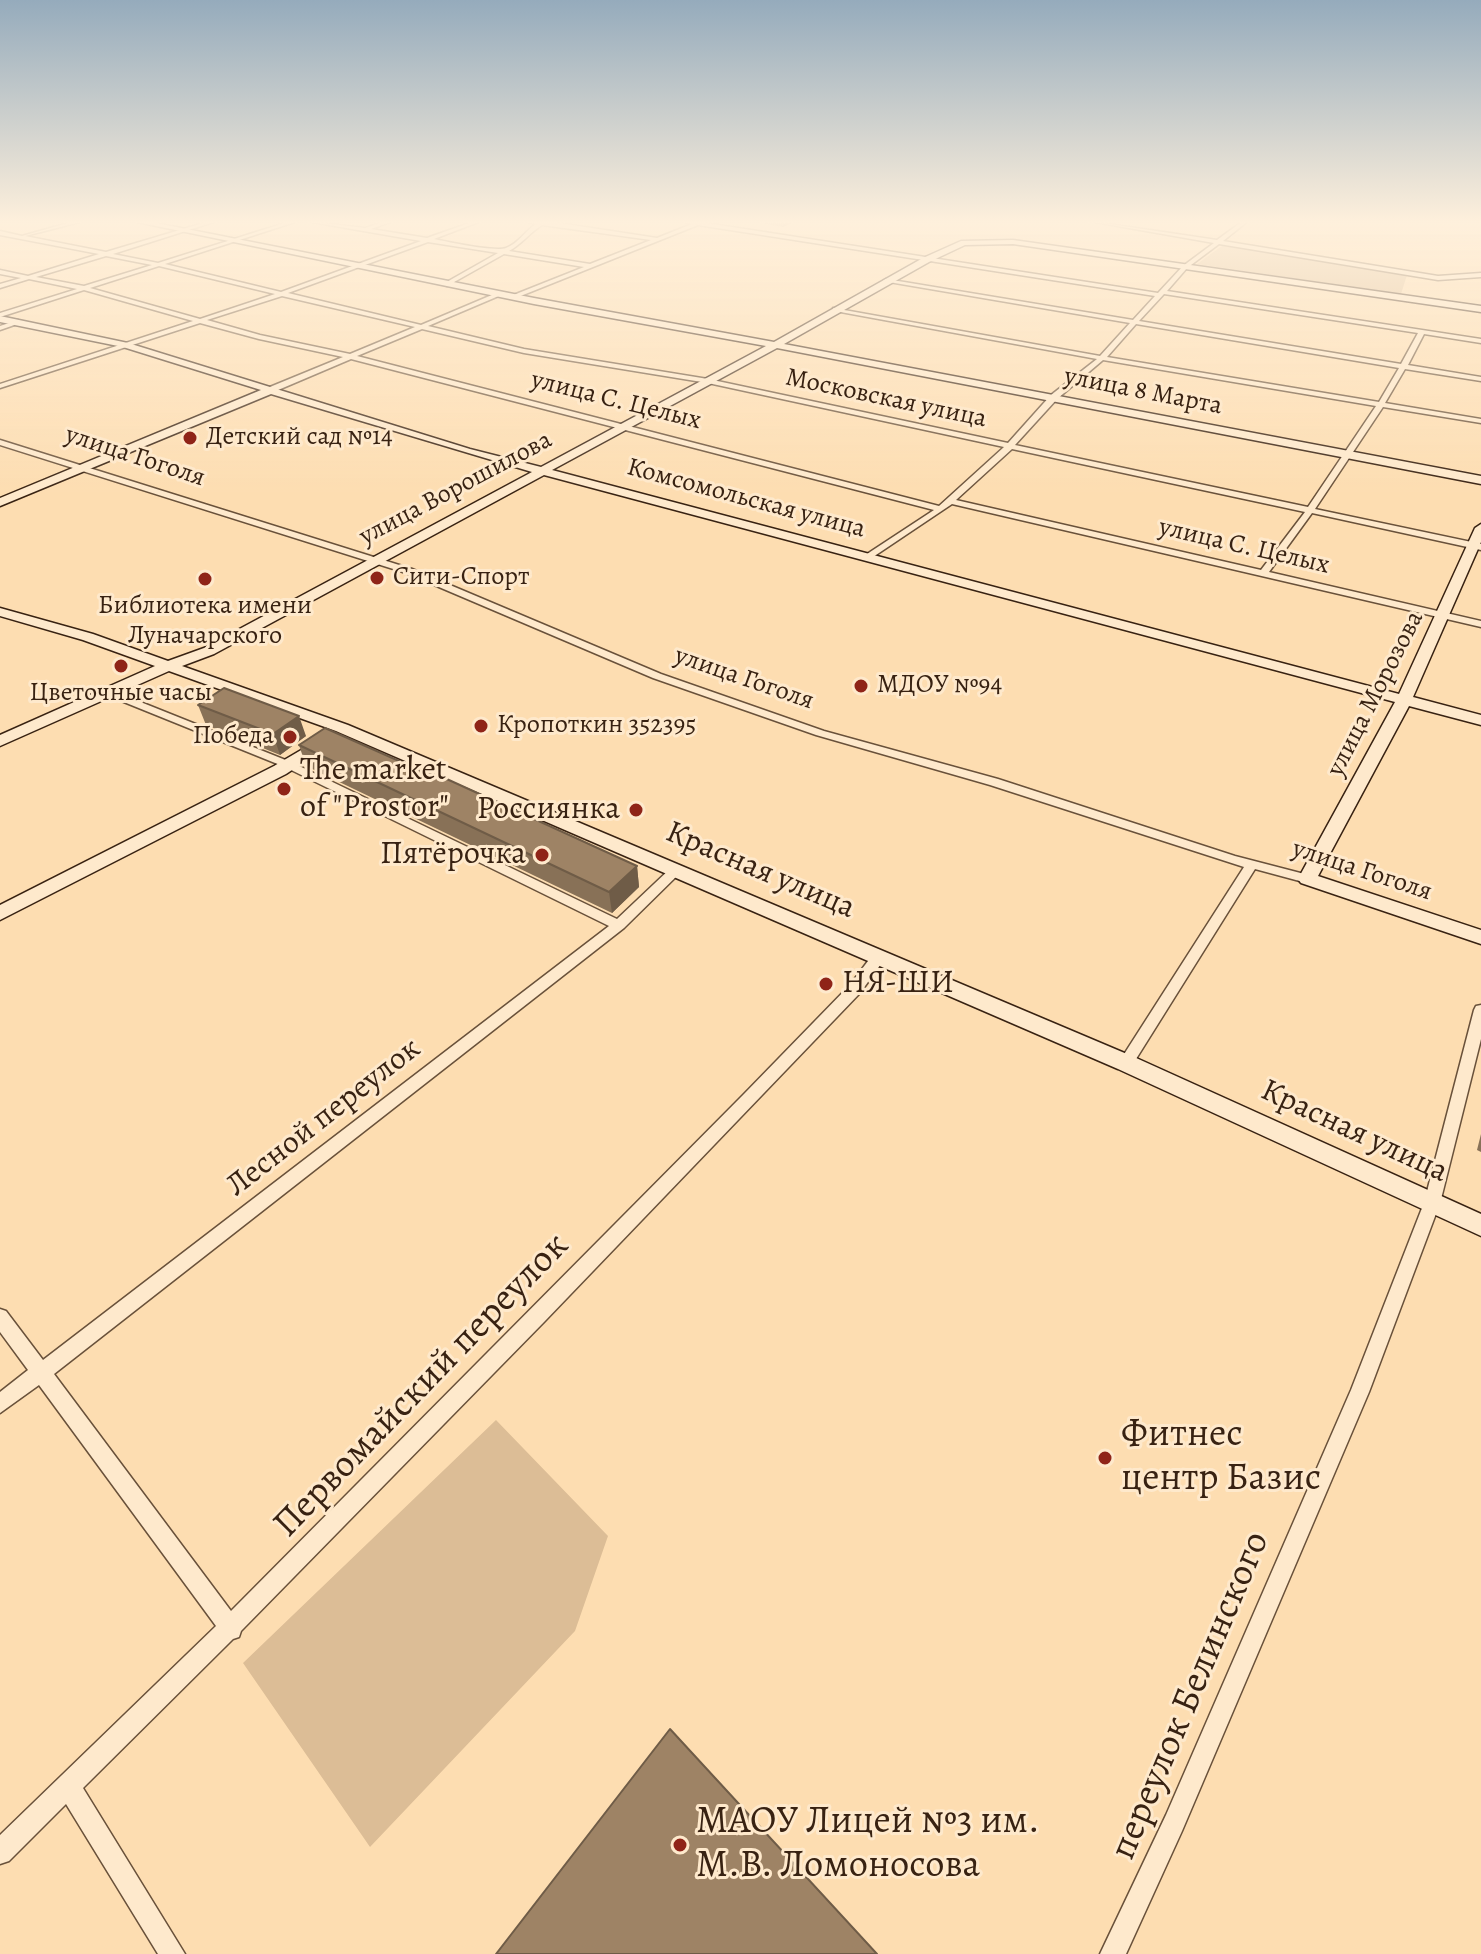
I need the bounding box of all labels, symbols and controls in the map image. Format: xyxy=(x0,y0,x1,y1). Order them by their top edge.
street label: улица 8 Марта xyxy=(1061,361,1225,423)
street label: Московская улица xyxy=(783,362,989,436)
street label: улица С. Целых xyxy=(528,365,704,437)
street label: улица Гоголя xyxy=(61,420,209,494)
place label: Детский сад №14 xyxy=(206,422,393,454)
street label: улица Ворошилова xyxy=(354,425,558,553)
marker: Детский сад №14 xyxy=(181,429,199,447)
street label: Комсомольская улица xyxy=(623,452,869,546)
street label: улица С. Целых xyxy=(1156,512,1332,582)
place label: Сити-Спорт xyxy=(393,562,530,594)
marker: Сити-Спорт xyxy=(368,569,386,587)
marker: Библиотека имени Луначарского xyxy=(196,570,214,588)
place label: Библиотека имени Луначарского xyxy=(98,591,312,652)
street label: улица Морозова xyxy=(1321,606,1431,782)
street label: улица Гоголя xyxy=(670,641,818,717)
marker: Цветочные часы xyxy=(112,657,130,675)
place label: МДОУ №94 xyxy=(877,670,1002,702)
marker: МДОУ №94 xyxy=(852,677,870,695)
place label: Цветочные часы xyxy=(30,678,212,710)
place label: Кропоткин 352395 xyxy=(497,710,697,742)
marker: Кропоткин 352395 xyxy=(472,717,490,735)
place label: Победа xyxy=(193,721,274,753)
marker: Победа xyxy=(281,728,299,746)
place label: The market of "Prostor" xyxy=(300,752,449,827)
marker: The market of "Prostor" xyxy=(275,780,293,798)
place label: Россиянка xyxy=(477,791,620,829)
marker: Россиянка xyxy=(627,801,645,819)
street label: Красная улица xyxy=(659,814,861,928)
street label: улица Гоголя xyxy=(1288,834,1436,908)
place label: Пятёрочка xyxy=(380,836,526,874)
marker: Пятёрочка xyxy=(533,846,551,864)
place label: НЯ-ШИ xyxy=(842,965,954,1003)
marker: НЯ-ШИ xyxy=(817,975,835,993)
street label: Лесной переулок xyxy=(219,1030,429,1206)
street label: Красная улица xyxy=(1254,1072,1454,1192)
street label: Первомайский переулок xyxy=(265,1224,579,1548)
place label: Фитнес центр Базис xyxy=(1121,1413,1321,1502)
marker: Фитнес центр Базис xyxy=(1096,1449,1114,1467)
street label: переулок Белинского xyxy=(1101,1525,1281,1867)
place label: МАОУ Лицей №3 им. М.В. Ломоносова xyxy=(696,1800,1039,1890)
marker: МАОУ Лицей №3 им. М.В. Ломоносова xyxy=(671,1836,689,1854)

